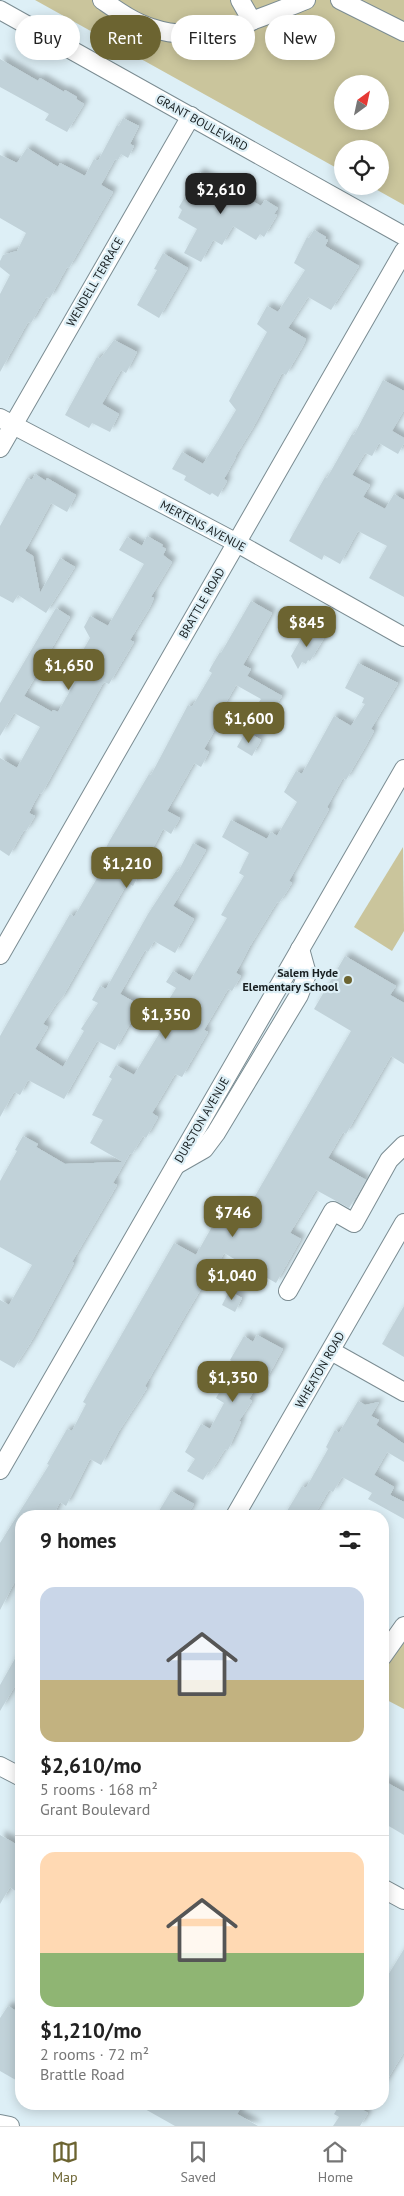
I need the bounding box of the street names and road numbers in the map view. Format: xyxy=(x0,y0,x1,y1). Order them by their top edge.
street label: GRANT BOULEVARD xyxy=(154,91,251,154)
street label: WENDELL TERRACE xyxy=(63,234,126,329)
street label: MERTENS AVENUE xyxy=(158,497,249,554)
street label: BRATTLE ROAD xyxy=(175,565,228,641)
street label: DURSTON AVENUE xyxy=(171,1074,232,1165)
street label: WHEATON ROAD xyxy=(292,1329,348,1411)

